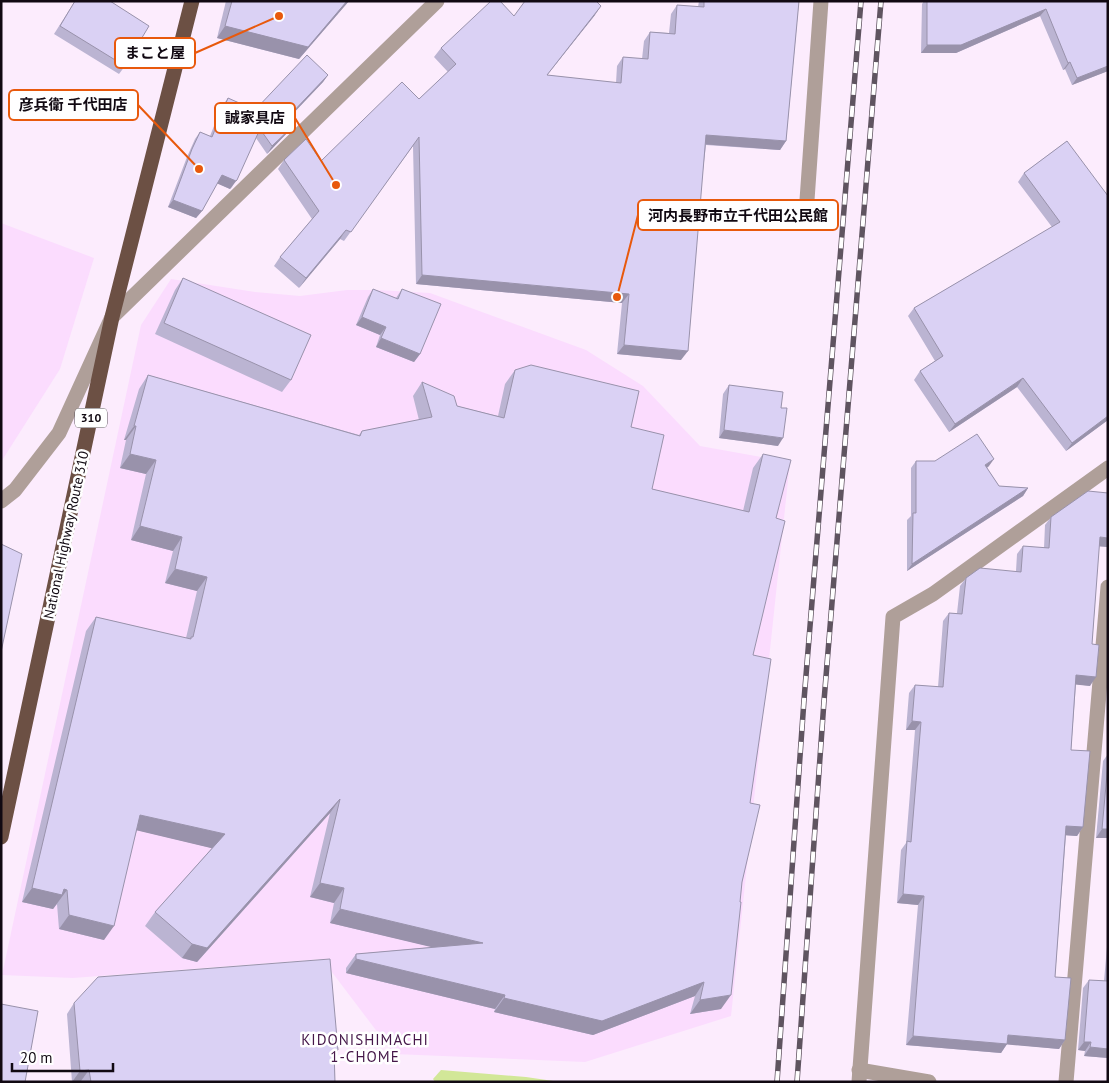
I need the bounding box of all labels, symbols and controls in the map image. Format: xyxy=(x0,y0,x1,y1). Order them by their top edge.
callout: まこと屋 xyxy=(115,38,195,68)
text: まこと屋 xyxy=(125,43,185,62)
callout: 彦兵衛 千代田店 xyxy=(9,90,138,120)
text: 彦兵衛 千代田店 xyxy=(19,95,127,114)
callout: 誠家具店 xyxy=(215,103,295,133)
text: 誠家具店 xyxy=(225,108,285,127)
callout: 河内長野市立千代田公民館 xyxy=(638,200,838,230)
text: 河内長野市立千代田公民館 xyxy=(648,206,828,225)
road number: 310 xyxy=(75,408,107,428)
street label: National Highway Route 310 xyxy=(39,449,93,621)
district label: KIDONISHIMACHI 1-CHOME xyxy=(301,1030,429,1066)
scale bar xyxy=(12,1040,114,1072)
text: 20 m xyxy=(20,1048,53,1067)

